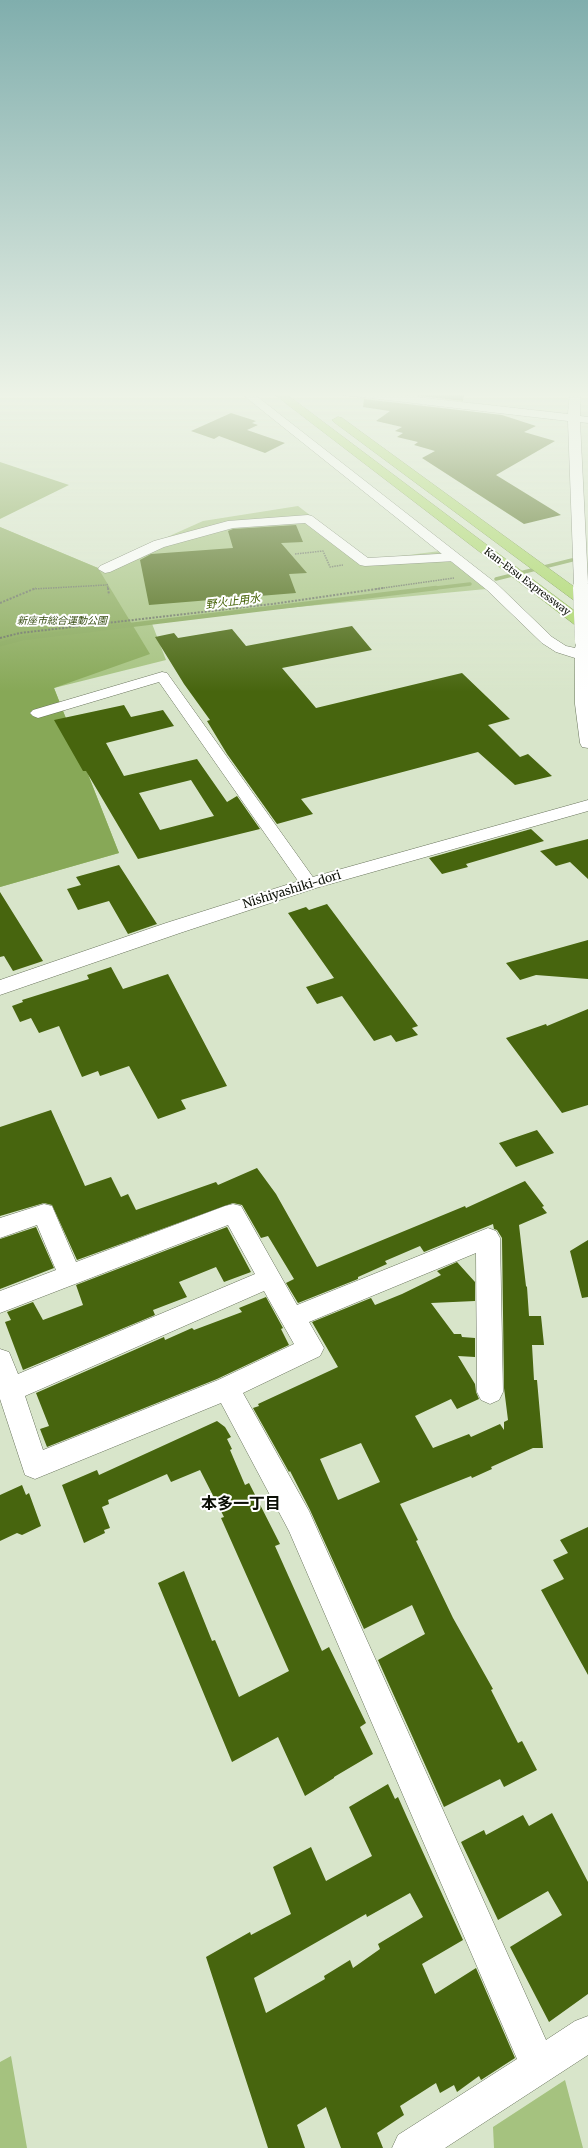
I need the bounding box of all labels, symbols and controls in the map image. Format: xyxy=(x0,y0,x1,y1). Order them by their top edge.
street label: Kan-Etsu Expressway xyxy=(482,546,572,618)
water label: 野火止用水 xyxy=(205,592,261,612)
park label: 新座市総合運動公園 xyxy=(17,615,107,627)
street label: Nishiyashiki-dori xyxy=(241,868,343,912)
district label: 本多一丁目 xyxy=(201,1494,281,1514)

